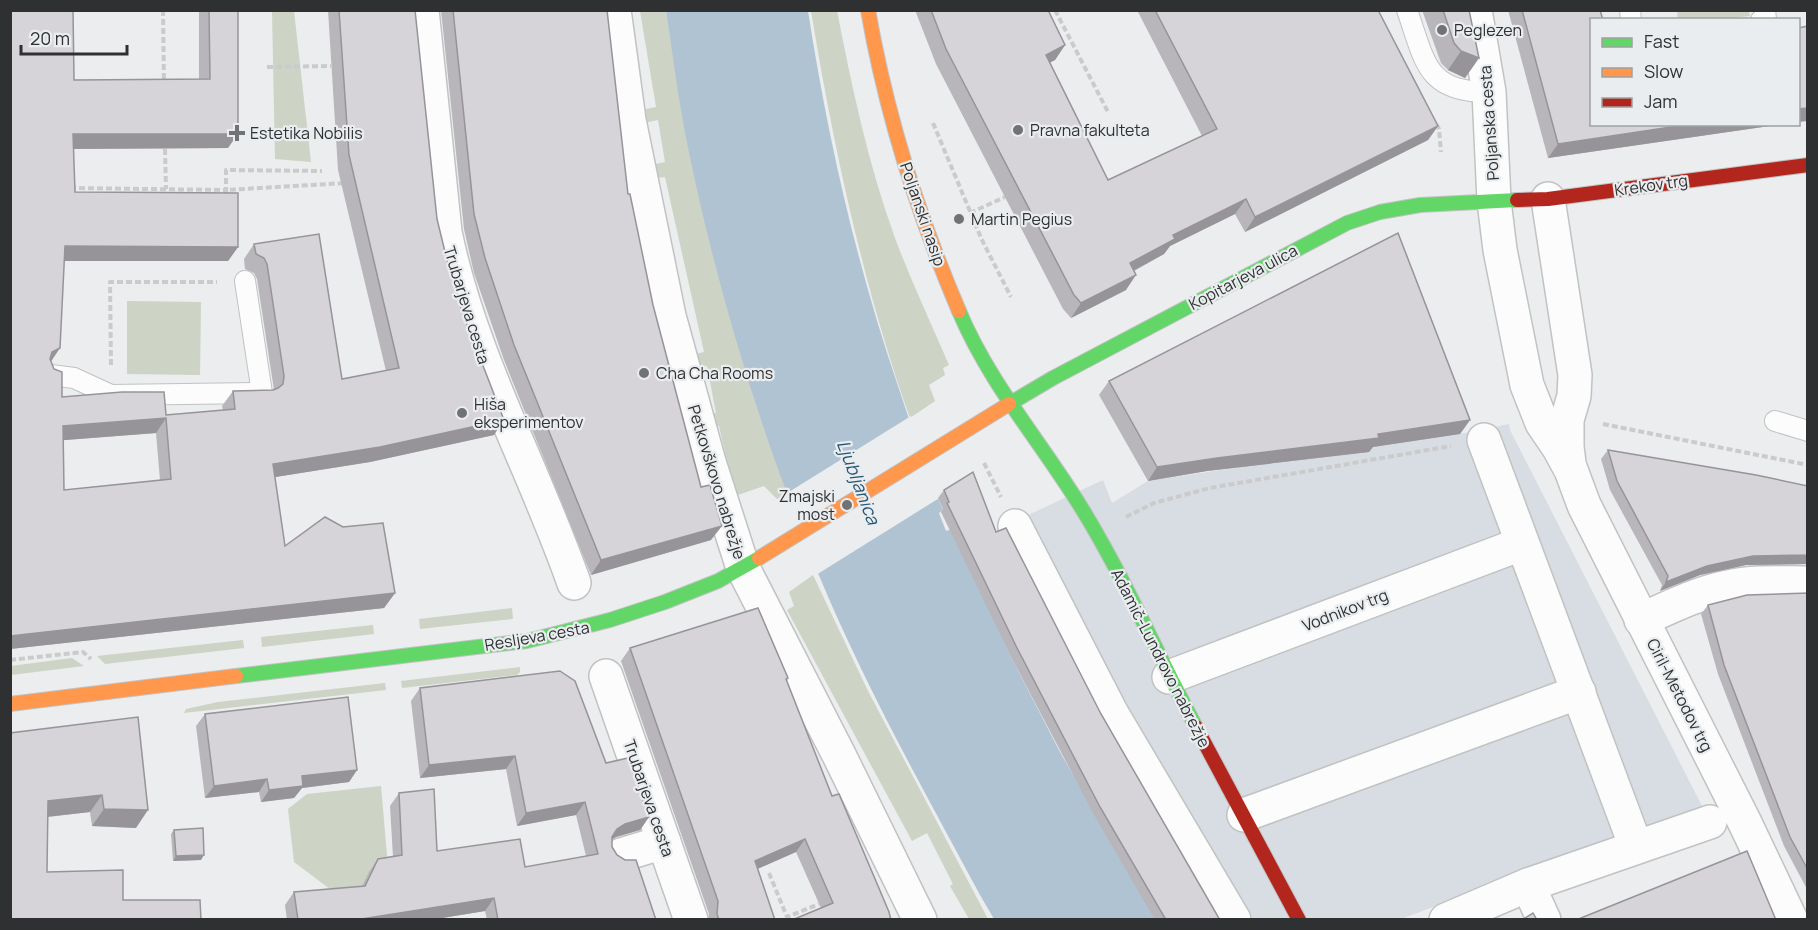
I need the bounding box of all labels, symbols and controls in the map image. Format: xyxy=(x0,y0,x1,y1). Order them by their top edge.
scale bar xyxy=(21,18,128,56)
legend xyxy=(1590,18,1800,126)
place label: Peglezen xyxy=(1454,19,1522,41)
marker: Peglezen xyxy=(1435,23,1449,37)
text: 20 m xyxy=(30,26,70,50)
text: Fast xyxy=(1644,29,1679,53)
text: Slow xyxy=(1644,59,1684,83)
street label: Poljanska cesta xyxy=(1474,65,1504,181)
text: Jam xyxy=(1644,89,1678,113)
place label: Pravna fakulteta xyxy=(1030,119,1150,141)
place label: Estetika Nobilis xyxy=(250,122,363,144)
marker: Pravna fakulteta xyxy=(1011,123,1025,137)
marker: Estetika Nobilis xyxy=(228,124,246,142)
street label: Poljanski nasip xyxy=(895,159,951,269)
street label: Krekov trg xyxy=(1613,169,1689,201)
place label: Martin Pegius xyxy=(971,208,1072,230)
marker: Martin Pegius xyxy=(952,212,966,226)
street label: Kopitarjeva ulica xyxy=(1185,239,1301,315)
street label: Trubarjeva cesta xyxy=(439,243,495,367)
place label: Cha Cha Rooms xyxy=(656,362,773,384)
marker: Cha Cha Rooms xyxy=(637,366,651,380)
place label: Hiša eksperimentov xyxy=(474,393,583,433)
street label: Petkovškovo nabrežje xyxy=(683,402,751,562)
marker: Hiša eksperimentov xyxy=(455,406,469,420)
water label: Ljubljanica xyxy=(832,436,886,529)
place label: Zmajski most xyxy=(779,485,835,525)
marker: Zmajski most xyxy=(840,498,854,512)
street label: Adamič-Lundrovo nabrežje xyxy=(1106,565,1216,751)
street label: Vodnikov trg xyxy=(1299,584,1391,636)
street label: Resljeva cesta xyxy=(483,616,591,656)
street label: Ciril-Metodov trg xyxy=(1642,634,1718,756)
street label: Trubarjeva cesta xyxy=(619,736,679,860)

